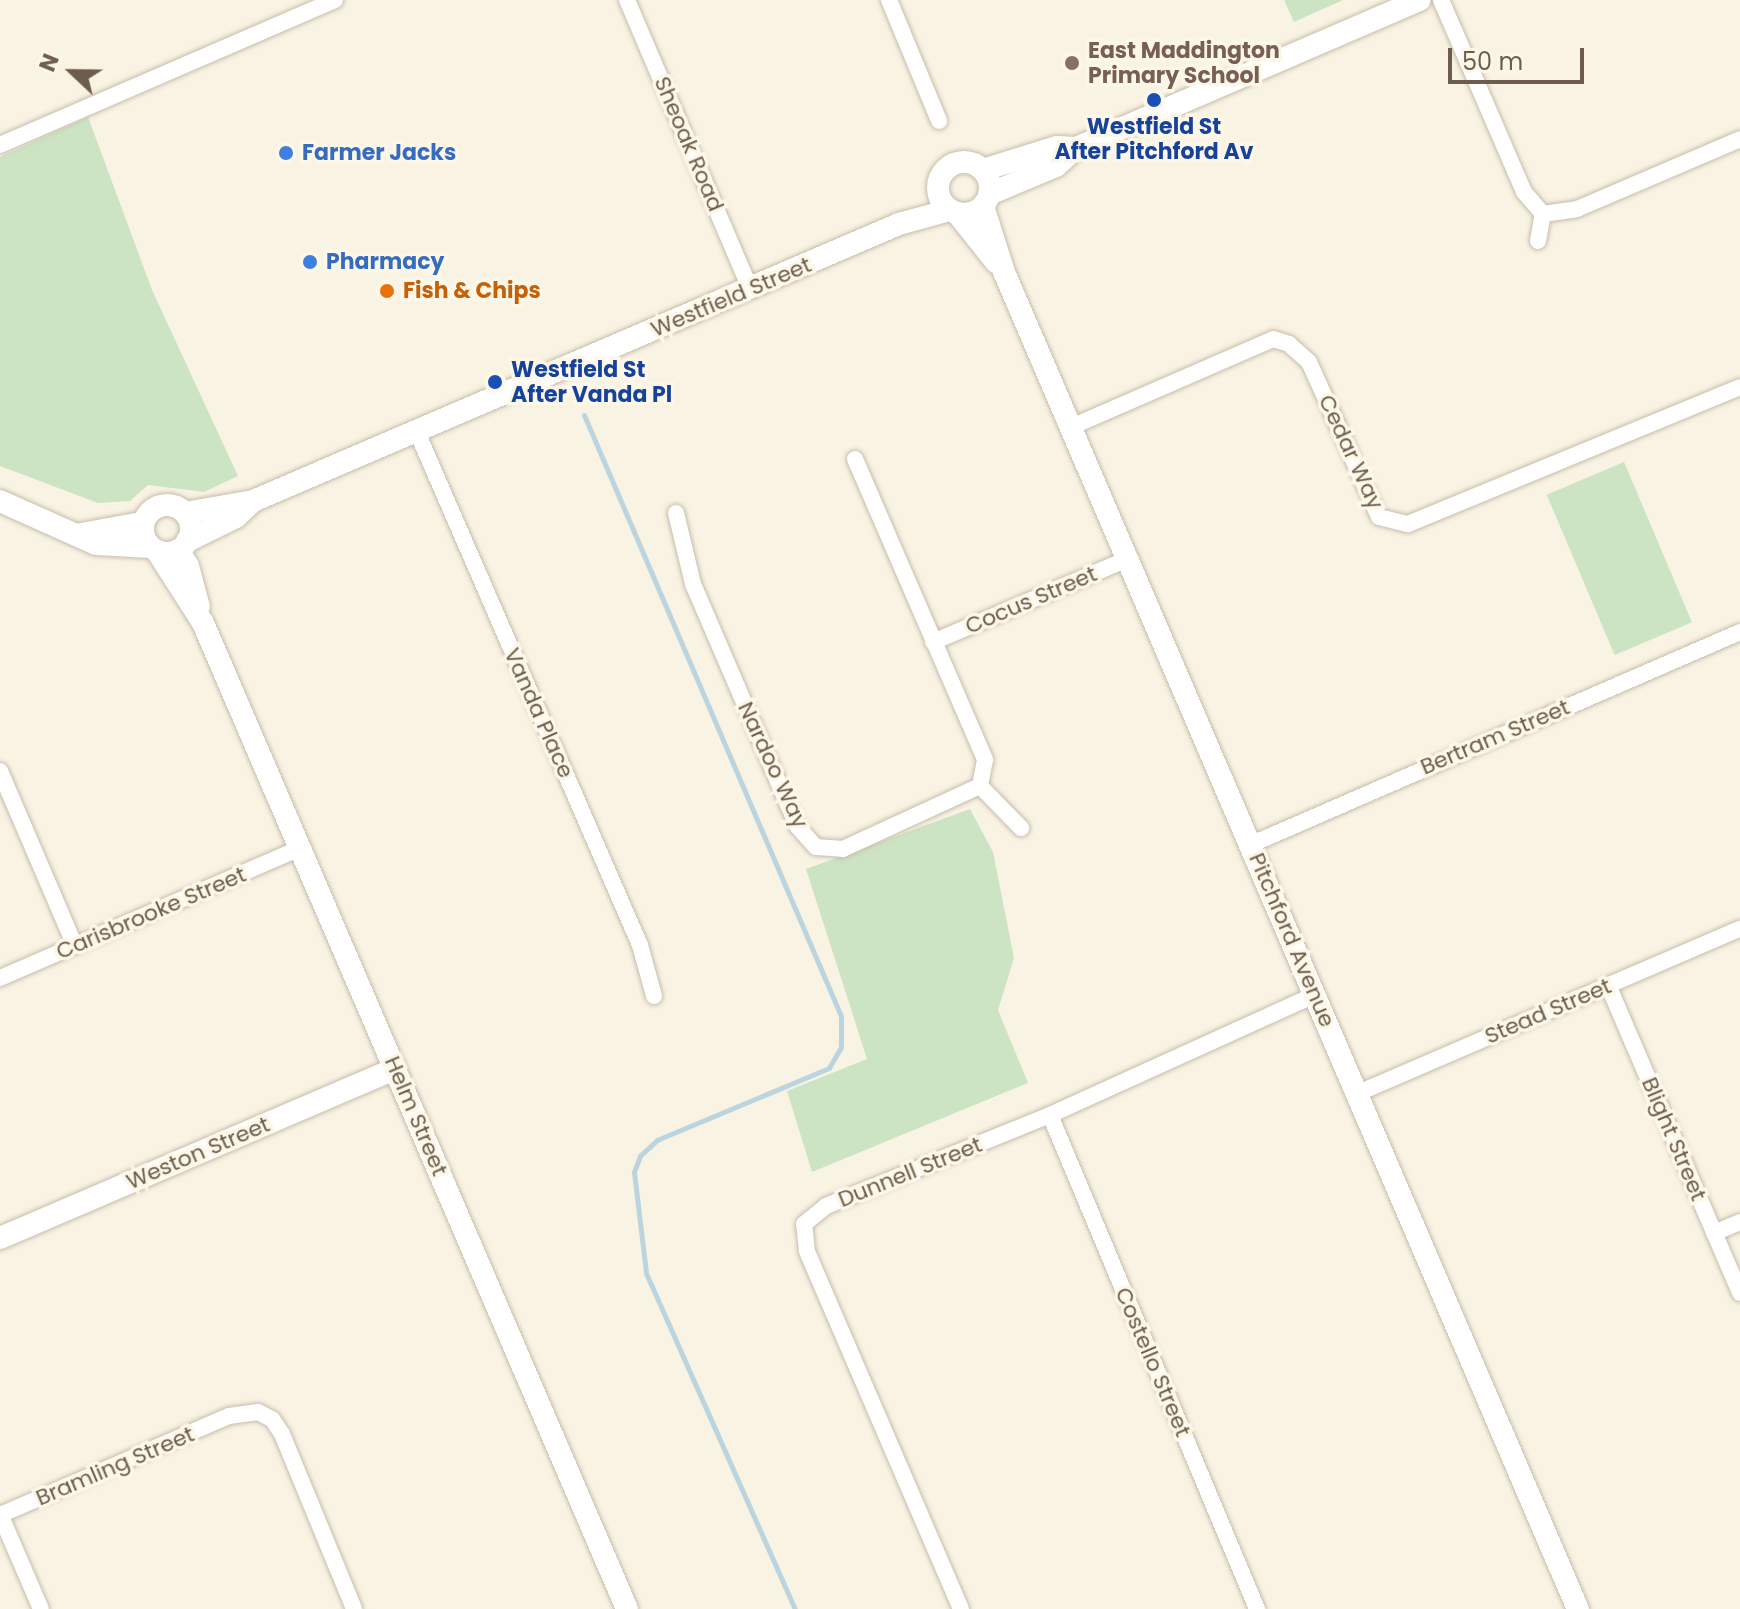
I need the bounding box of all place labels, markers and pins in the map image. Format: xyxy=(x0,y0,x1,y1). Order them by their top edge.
place label: East Maddington Primary School xyxy=(1088,37,1280,88)
marker: East Maddington Primary School xyxy=(1063,54,1081,72)
marker: Westfield St After Pitchford Av xyxy=(1145,91,1163,109)
place label: Westfield St After Pitchford Av xyxy=(1055,113,1253,164)
place label: Farmer Jacks xyxy=(302,140,456,166)
marker: Farmer Jacks xyxy=(277,144,295,162)
place label: Pharmacy xyxy=(326,249,444,275)
marker: Pharmacy xyxy=(301,253,319,271)
place label: Fish & Chips xyxy=(403,278,541,304)
marker: Fish & Chips xyxy=(378,282,396,300)
place label: Westfield St After Vanda Pl xyxy=(511,356,672,408)
marker: Westfield St After Vanda Pl xyxy=(486,373,504,391)

